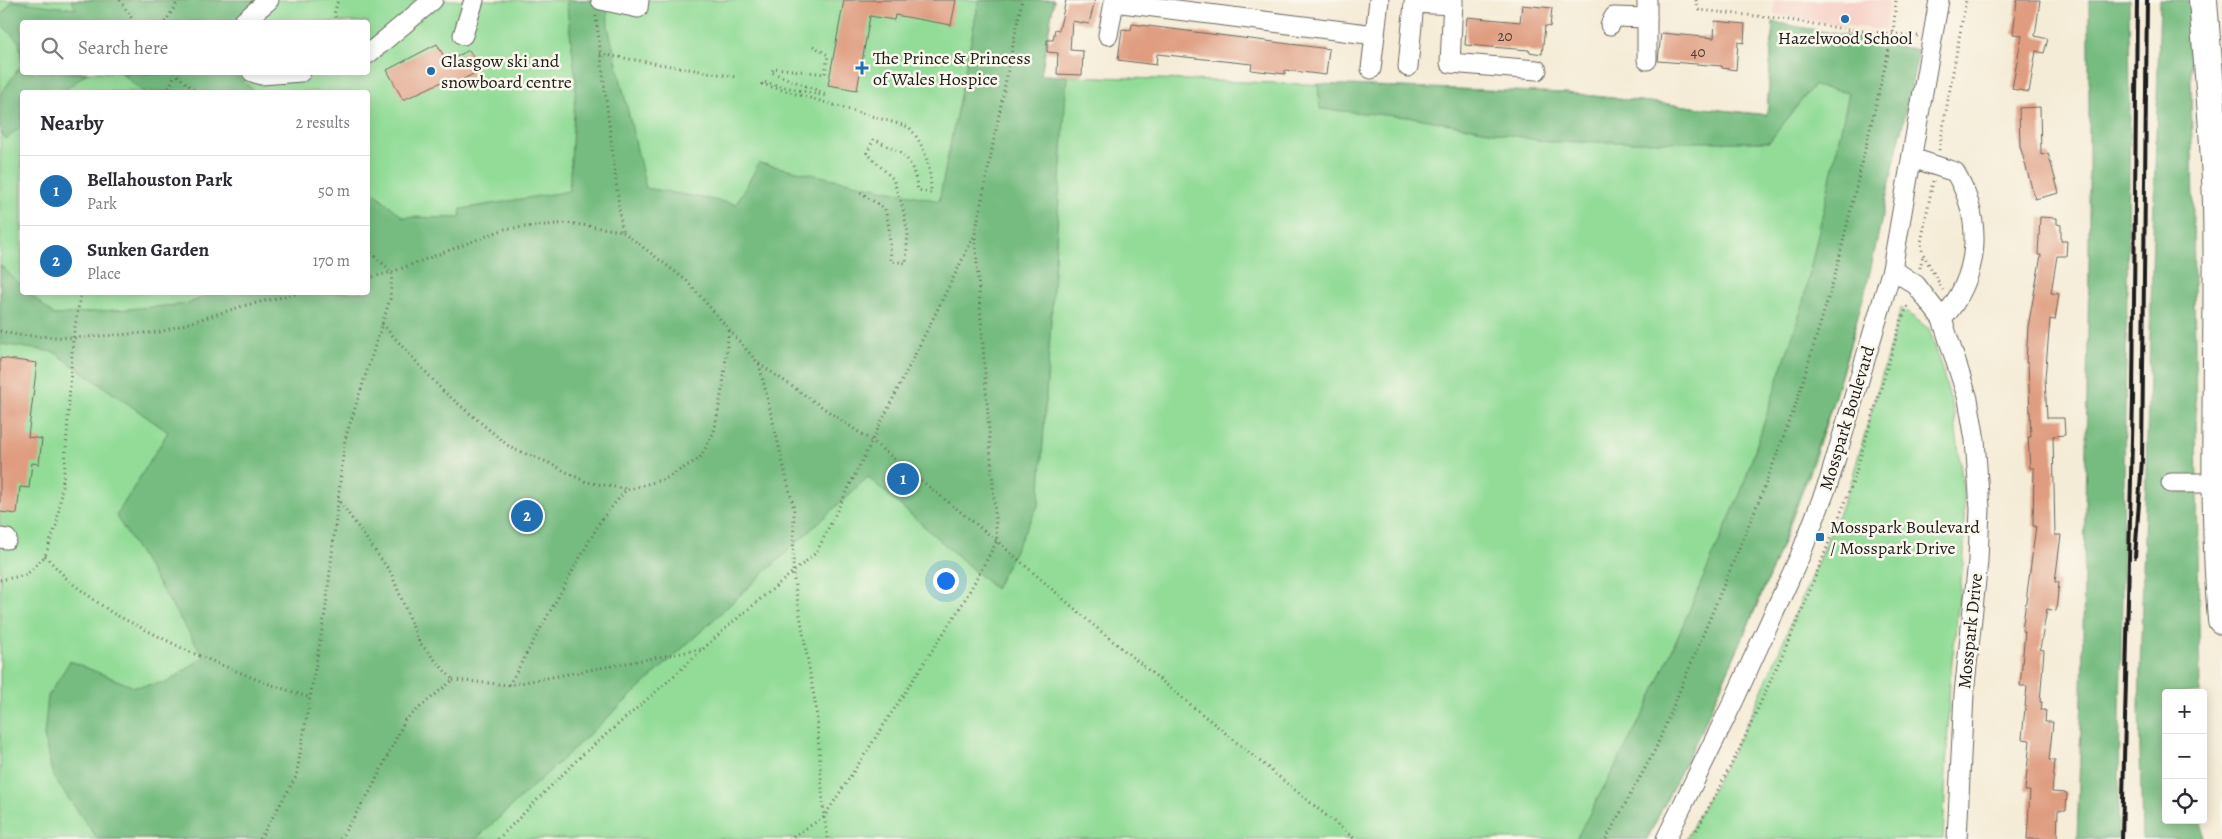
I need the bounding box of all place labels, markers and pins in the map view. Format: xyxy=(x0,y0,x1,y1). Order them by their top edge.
marker: Hazelwood School xyxy=(1839,13,1851,25)
place label: Hazelwood School xyxy=(1778,26,1913,50)
place label: The Prince & Princess of Wales Hospice xyxy=(873,46,1031,91)
place label: Glasgow ski and snowboard centre xyxy=(441,49,572,94)
marker: The Prince & Princess of Wales Hospice xyxy=(855,61,869,75)
marker: Glasgow ski and snowboard centre xyxy=(425,65,437,77)
pin: 1 xyxy=(887,460,919,498)
pin: 2 xyxy=(511,497,543,535)
place label: Mosspark Boulevard / Mosspark Drive xyxy=(1830,515,1980,560)
marker: Mosspark Boulevard / Mosspark Drive xyxy=(1814,531,1826,543)

